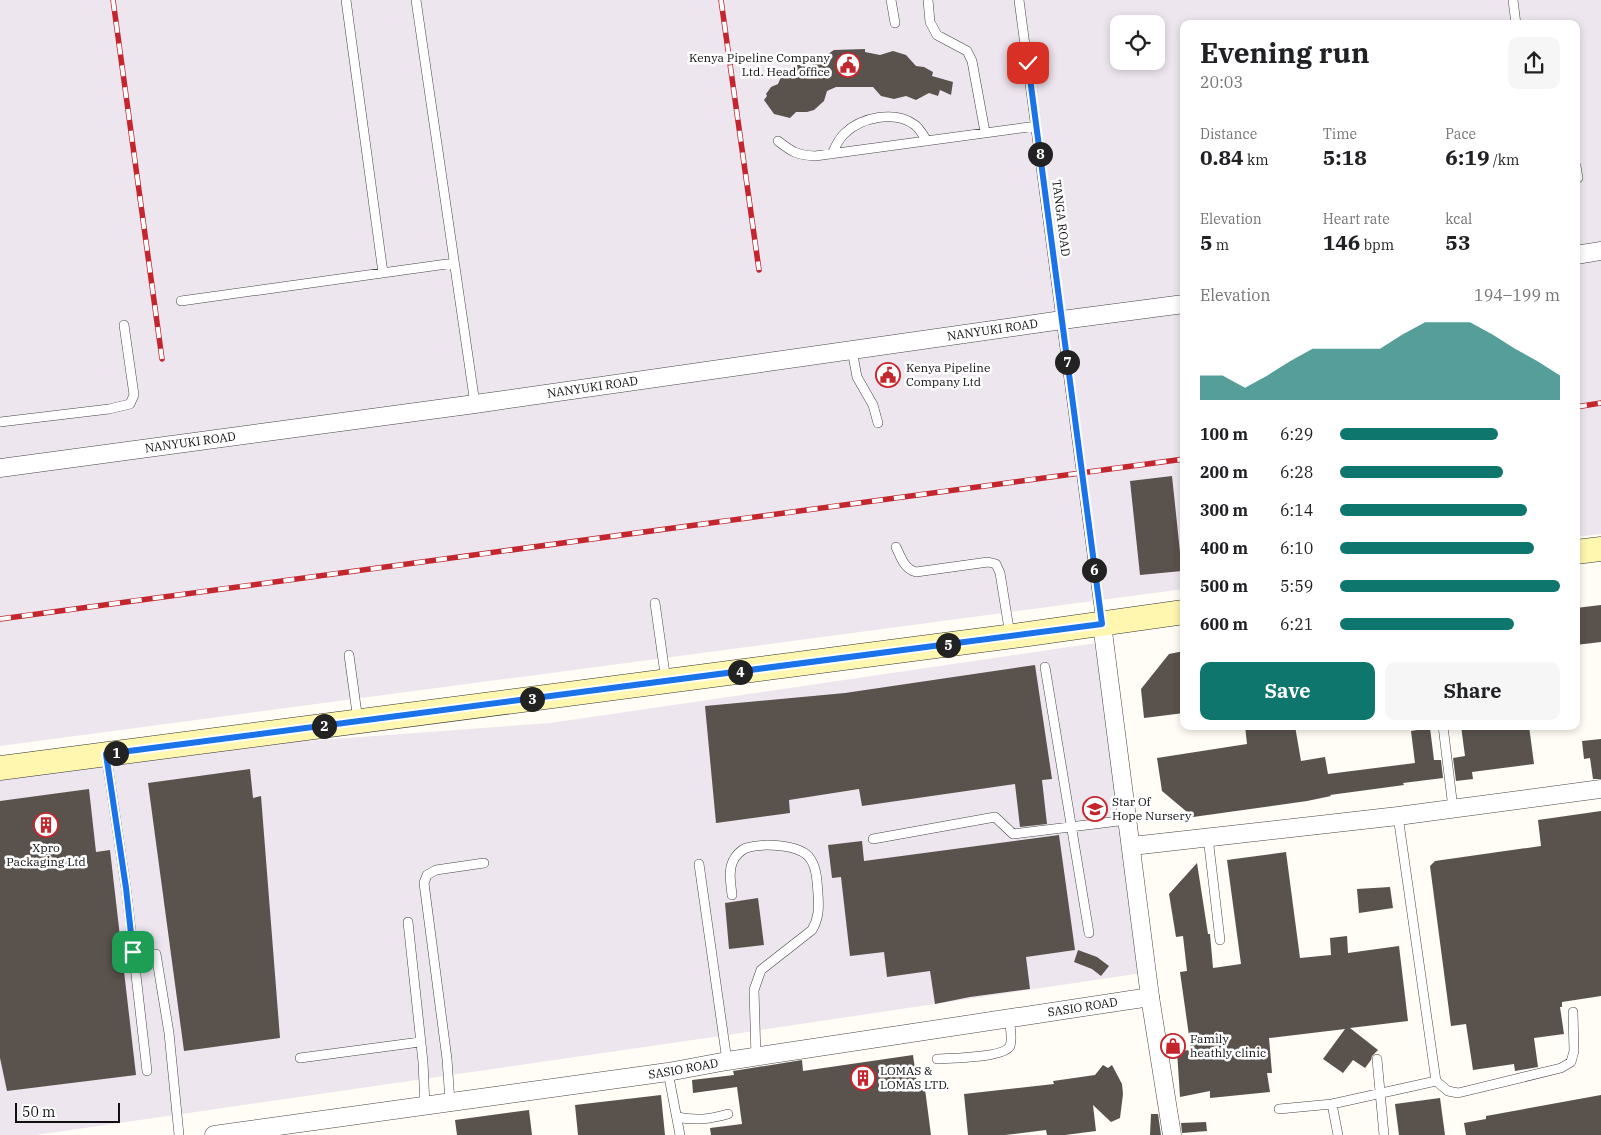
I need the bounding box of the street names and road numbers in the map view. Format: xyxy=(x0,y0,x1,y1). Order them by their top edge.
street label: TANGA ROAD xyxy=(1049,179,1074,257)
street label: NANYUKI ROAD xyxy=(946,316,1039,343)
street label: NANYUKI ROAD xyxy=(546,373,639,401)
street label: NANYUKI ROAD xyxy=(144,428,237,455)
street label: SASIO ROAD xyxy=(1046,994,1119,1019)
street label: SASIO ROAD xyxy=(647,1055,719,1082)

